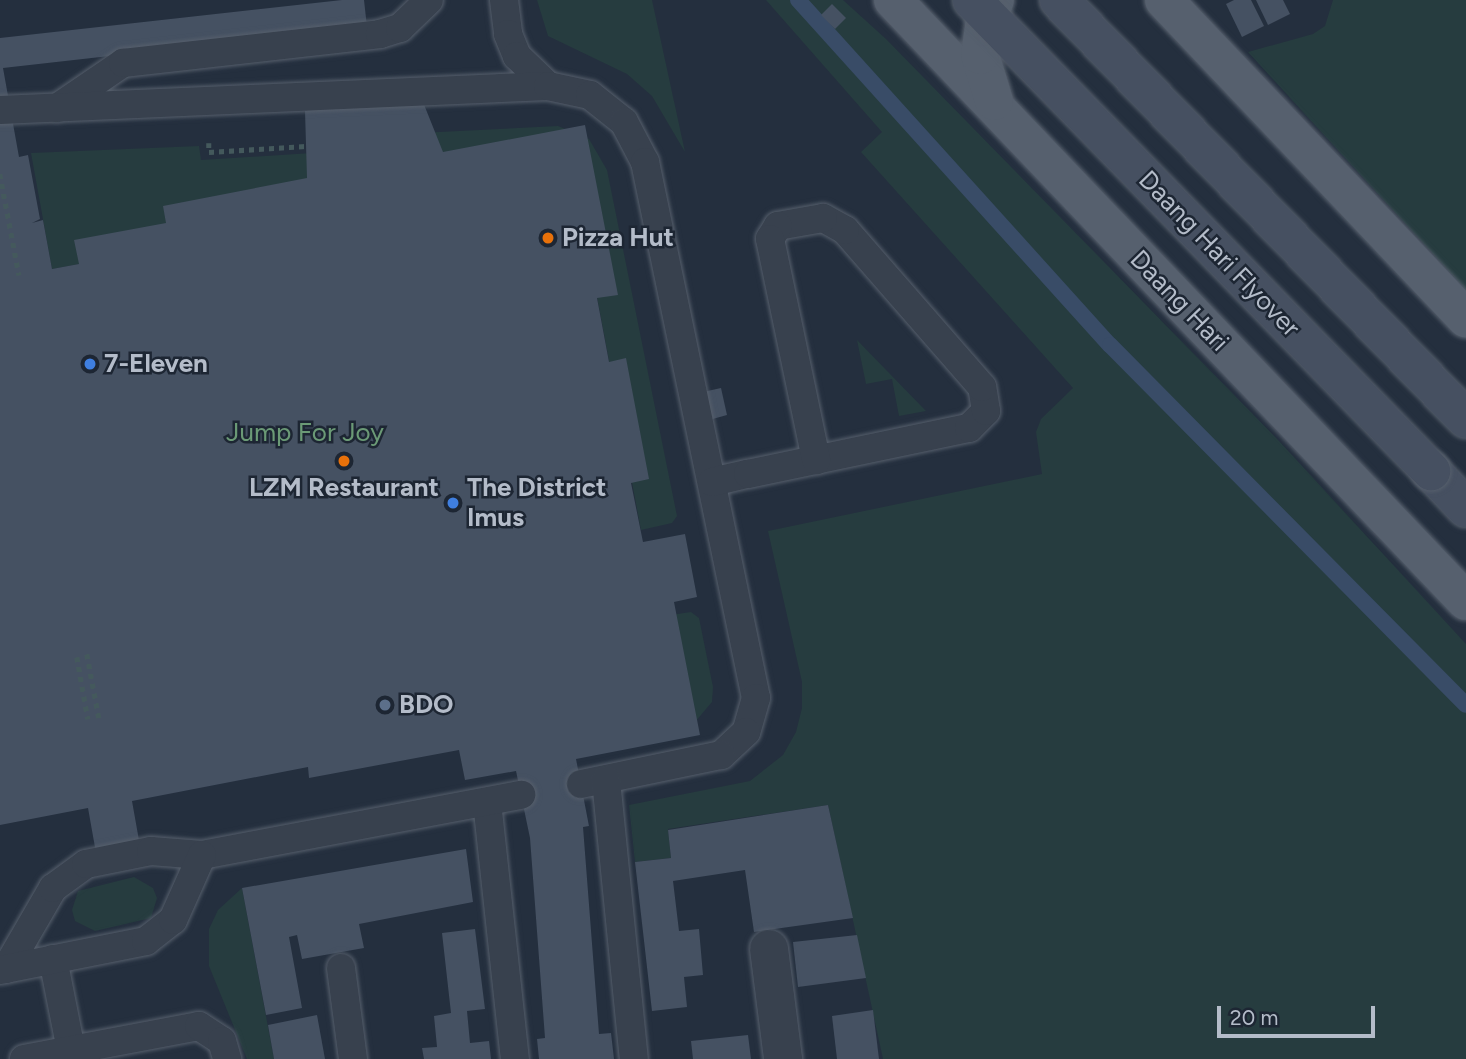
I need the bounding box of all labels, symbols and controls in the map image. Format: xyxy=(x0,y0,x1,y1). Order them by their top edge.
street label: Daang Hari Flyover xyxy=(1132,164,1306,344)
place label: Pizza Hut xyxy=(562,222,674,254)
marker: Pizza Hut xyxy=(540,230,556,246)
street label: Daang Hari xyxy=(1123,244,1235,358)
place label: 7-Eleven xyxy=(104,348,208,380)
marker: 7-Eleven xyxy=(82,356,98,372)
park label: Jump For Joy xyxy=(226,417,384,449)
marker: LZM Restaurant xyxy=(336,453,352,469)
place label: LZM Restaurant xyxy=(249,472,439,504)
place label: The District Imus xyxy=(467,472,606,534)
marker: The District Imus xyxy=(445,495,461,511)
place label: BDO xyxy=(399,689,454,721)
marker: BDO xyxy=(377,697,393,713)
scale bar xyxy=(1221,992,1378,1036)
text: 20 m xyxy=(1230,1005,1278,1030)

